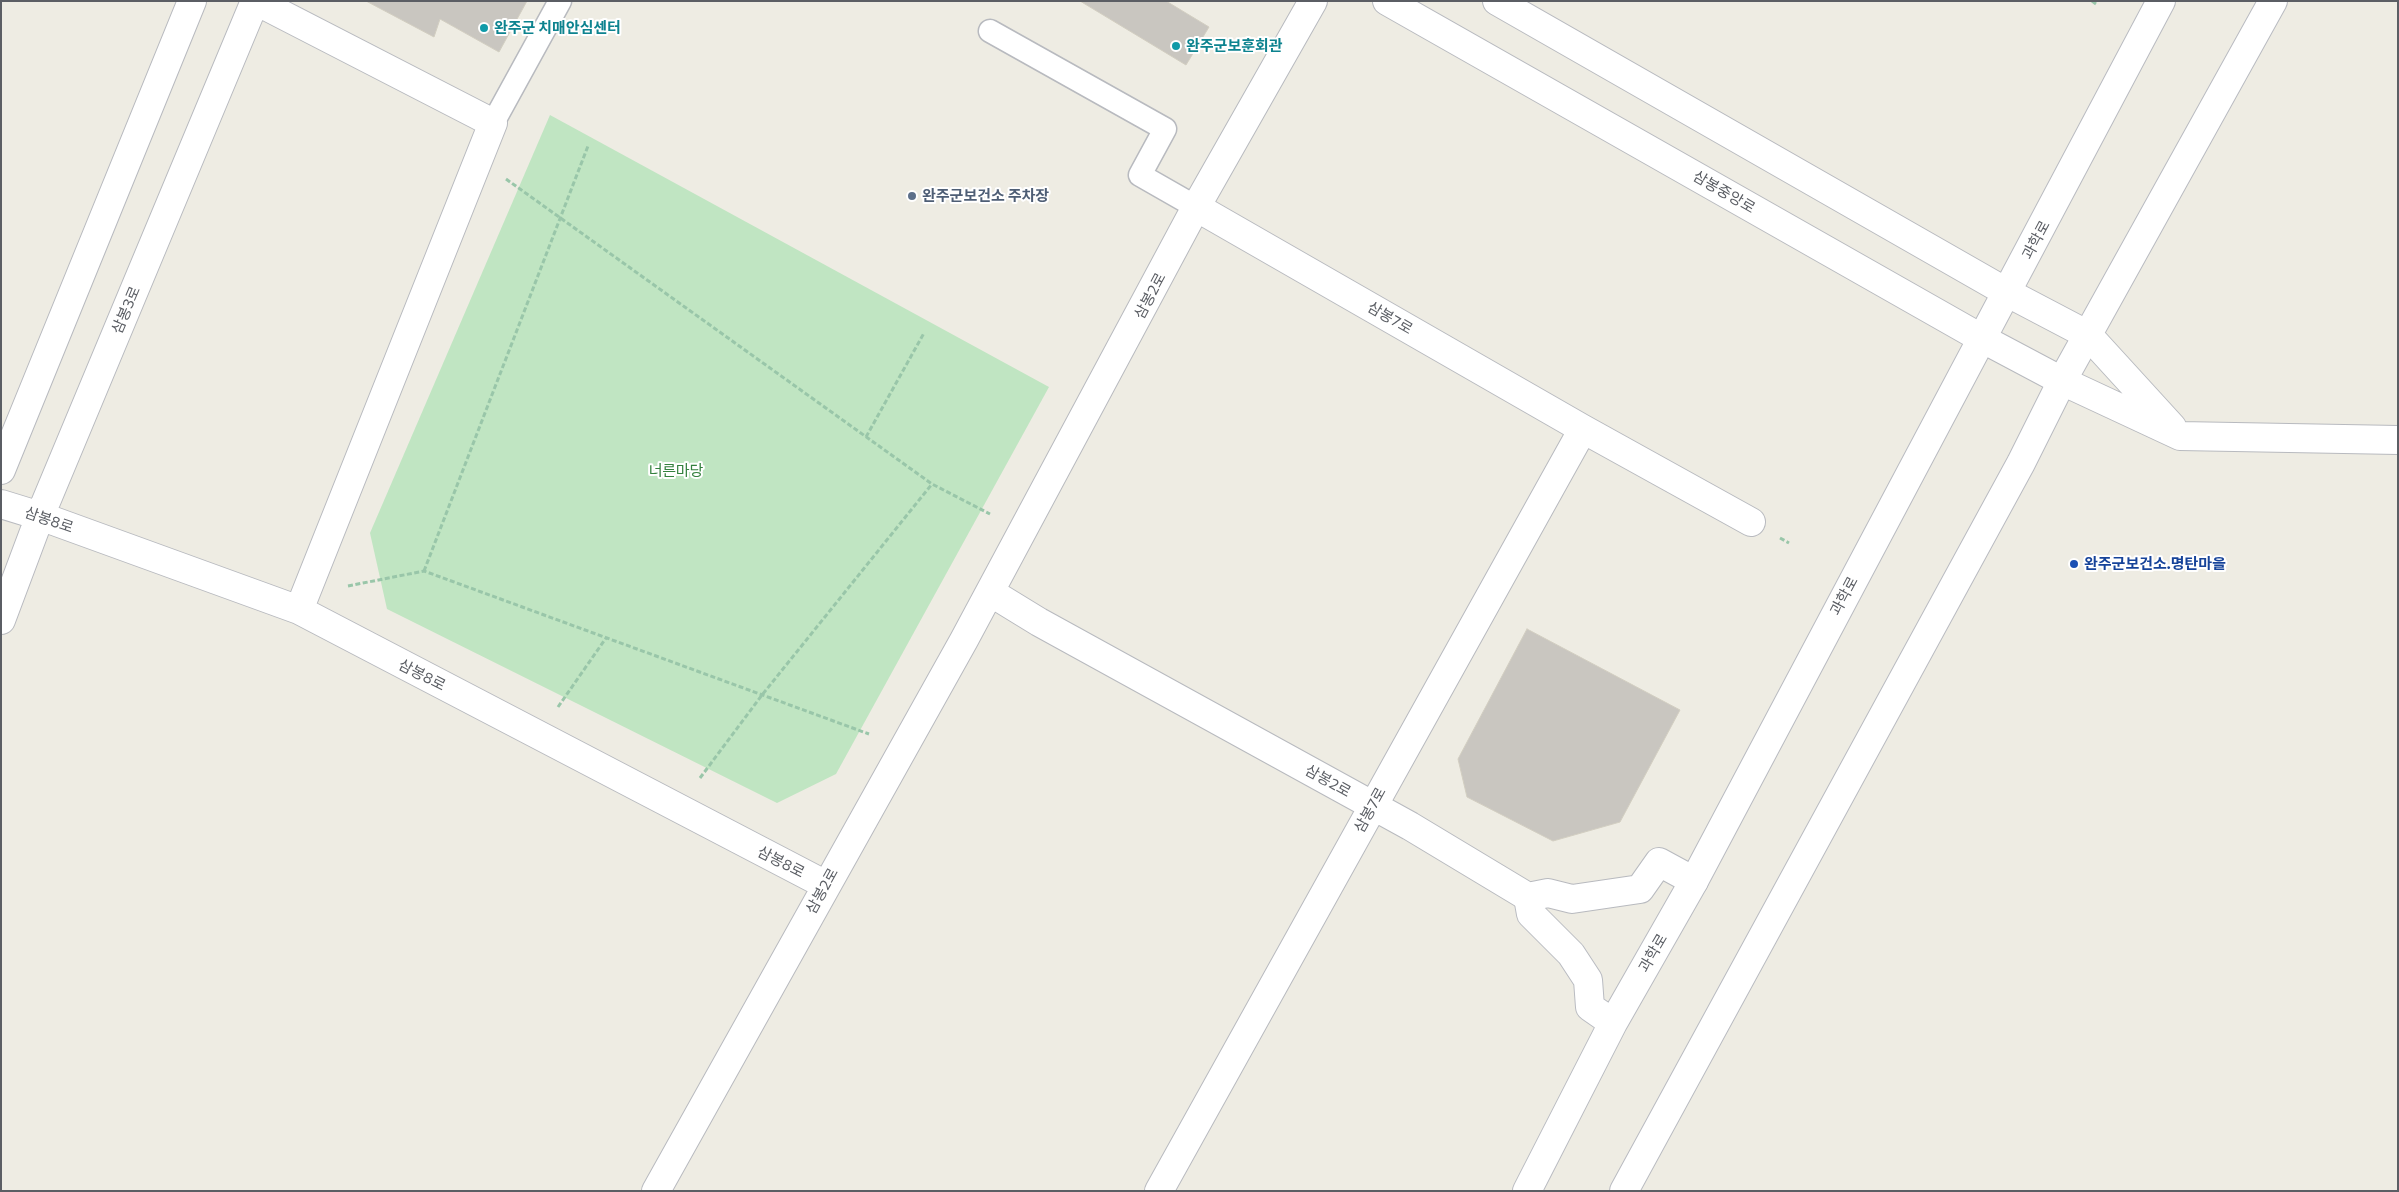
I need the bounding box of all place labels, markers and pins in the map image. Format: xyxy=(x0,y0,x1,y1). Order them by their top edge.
place label: 완주군 치매안심센터 xyxy=(494,19,621,37)
marker: 완주군 치매안심센터 xyxy=(478,22,490,34)
place label: 완주군보훈회관 xyxy=(1186,37,1283,55)
marker: 완주군보훈회관 xyxy=(1170,40,1182,52)
place label: 완주군보건소 주차장 xyxy=(922,187,1049,205)
marker: 완주군보건소 주차장 xyxy=(906,190,918,202)
place label: 완주군보건소.명탄마을 xyxy=(2084,555,2226,573)
marker: 완주군보건소.명탄마을 xyxy=(2068,558,2080,570)

